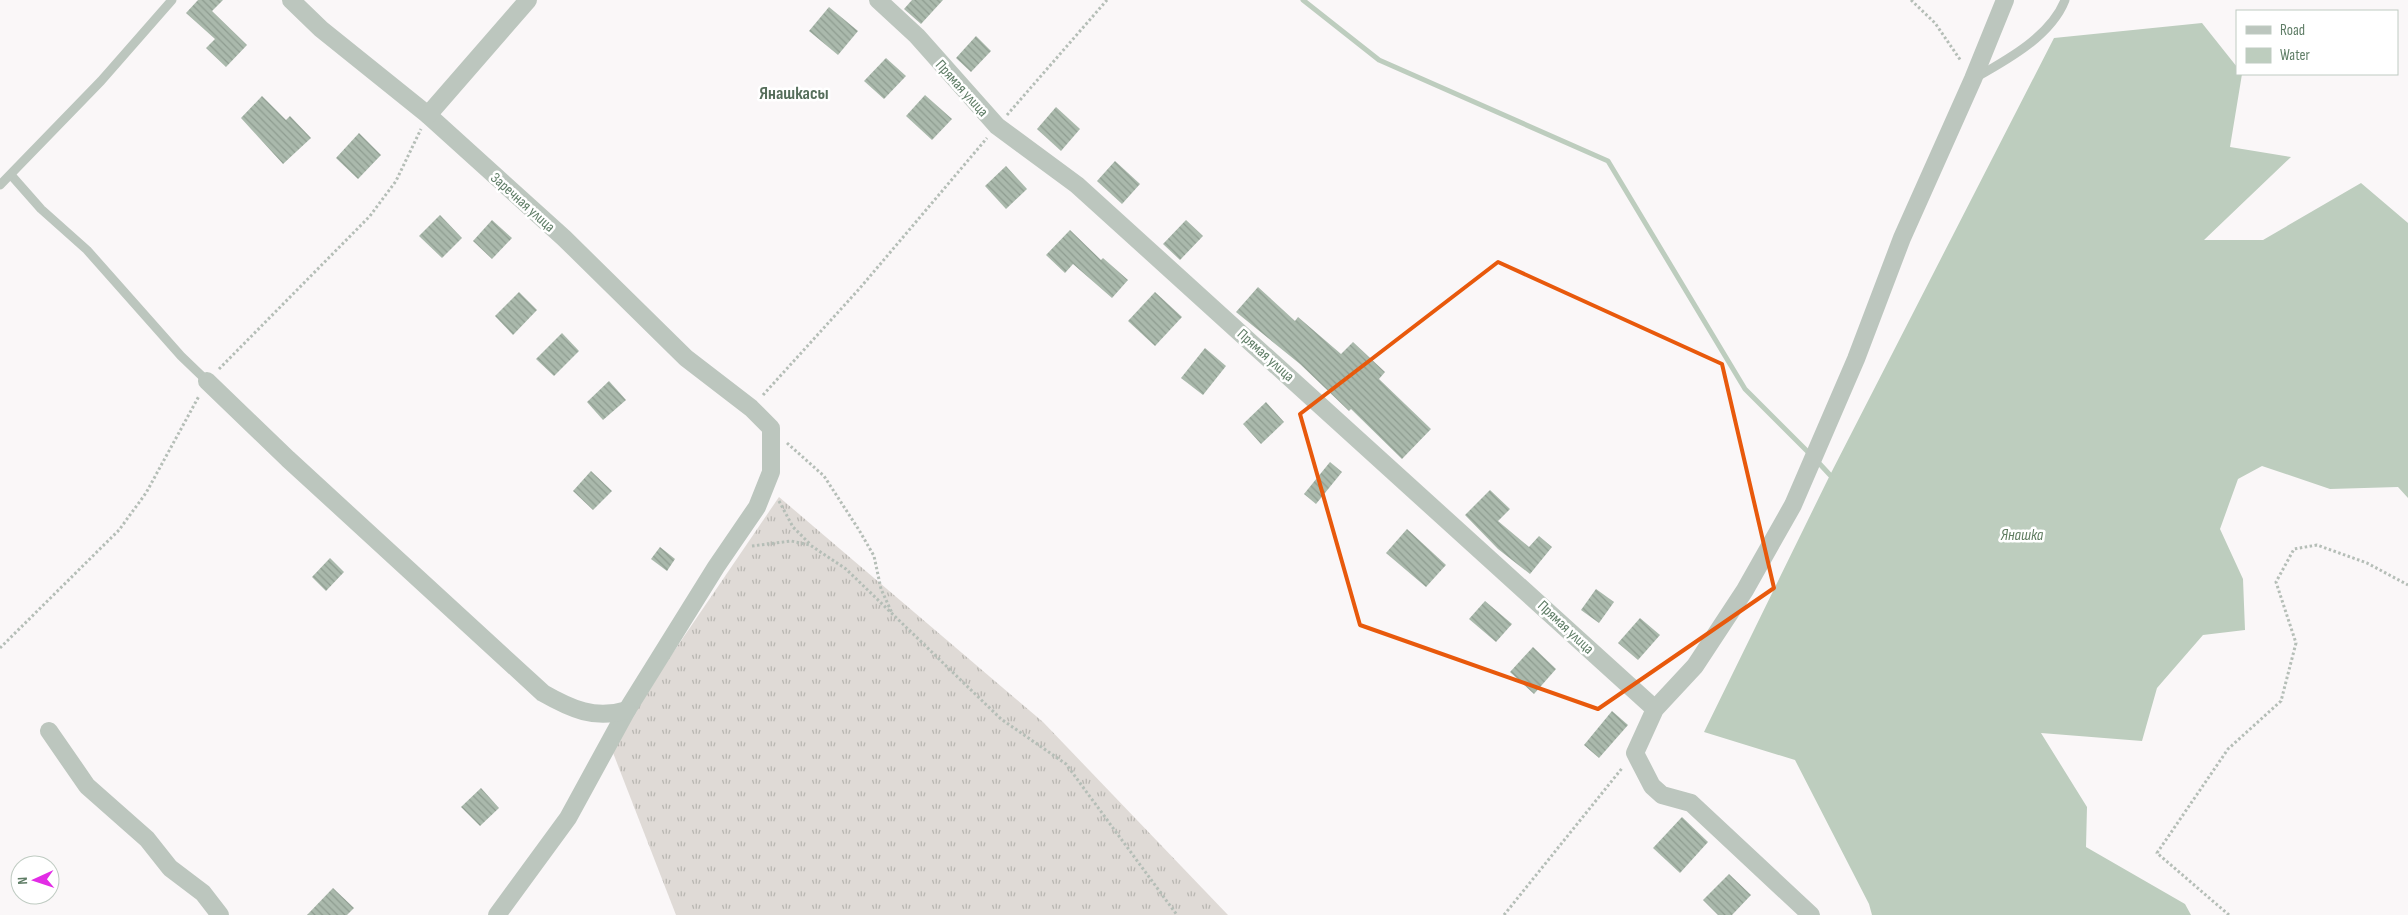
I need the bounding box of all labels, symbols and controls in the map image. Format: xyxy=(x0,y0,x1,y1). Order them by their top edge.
legend xyxy=(2236,10,2398,75)
text: Road xyxy=(2280,21,2305,40)
text: Water xyxy=(2280,46,2311,65)
street label: Прямая улица xyxy=(931,56,992,121)
district label: Янашкасы xyxy=(759,83,829,104)
street label: Заречная улица xyxy=(486,168,559,236)
street label: Прямая улица xyxy=(1233,325,1298,386)
water label: Янашка xyxy=(2000,526,2044,545)
street label: Прямая улица xyxy=(1533,596,1598,658)
north arrow xyxy=(10,855,60,905)
text: N xyxy=(14,876,31,885)

